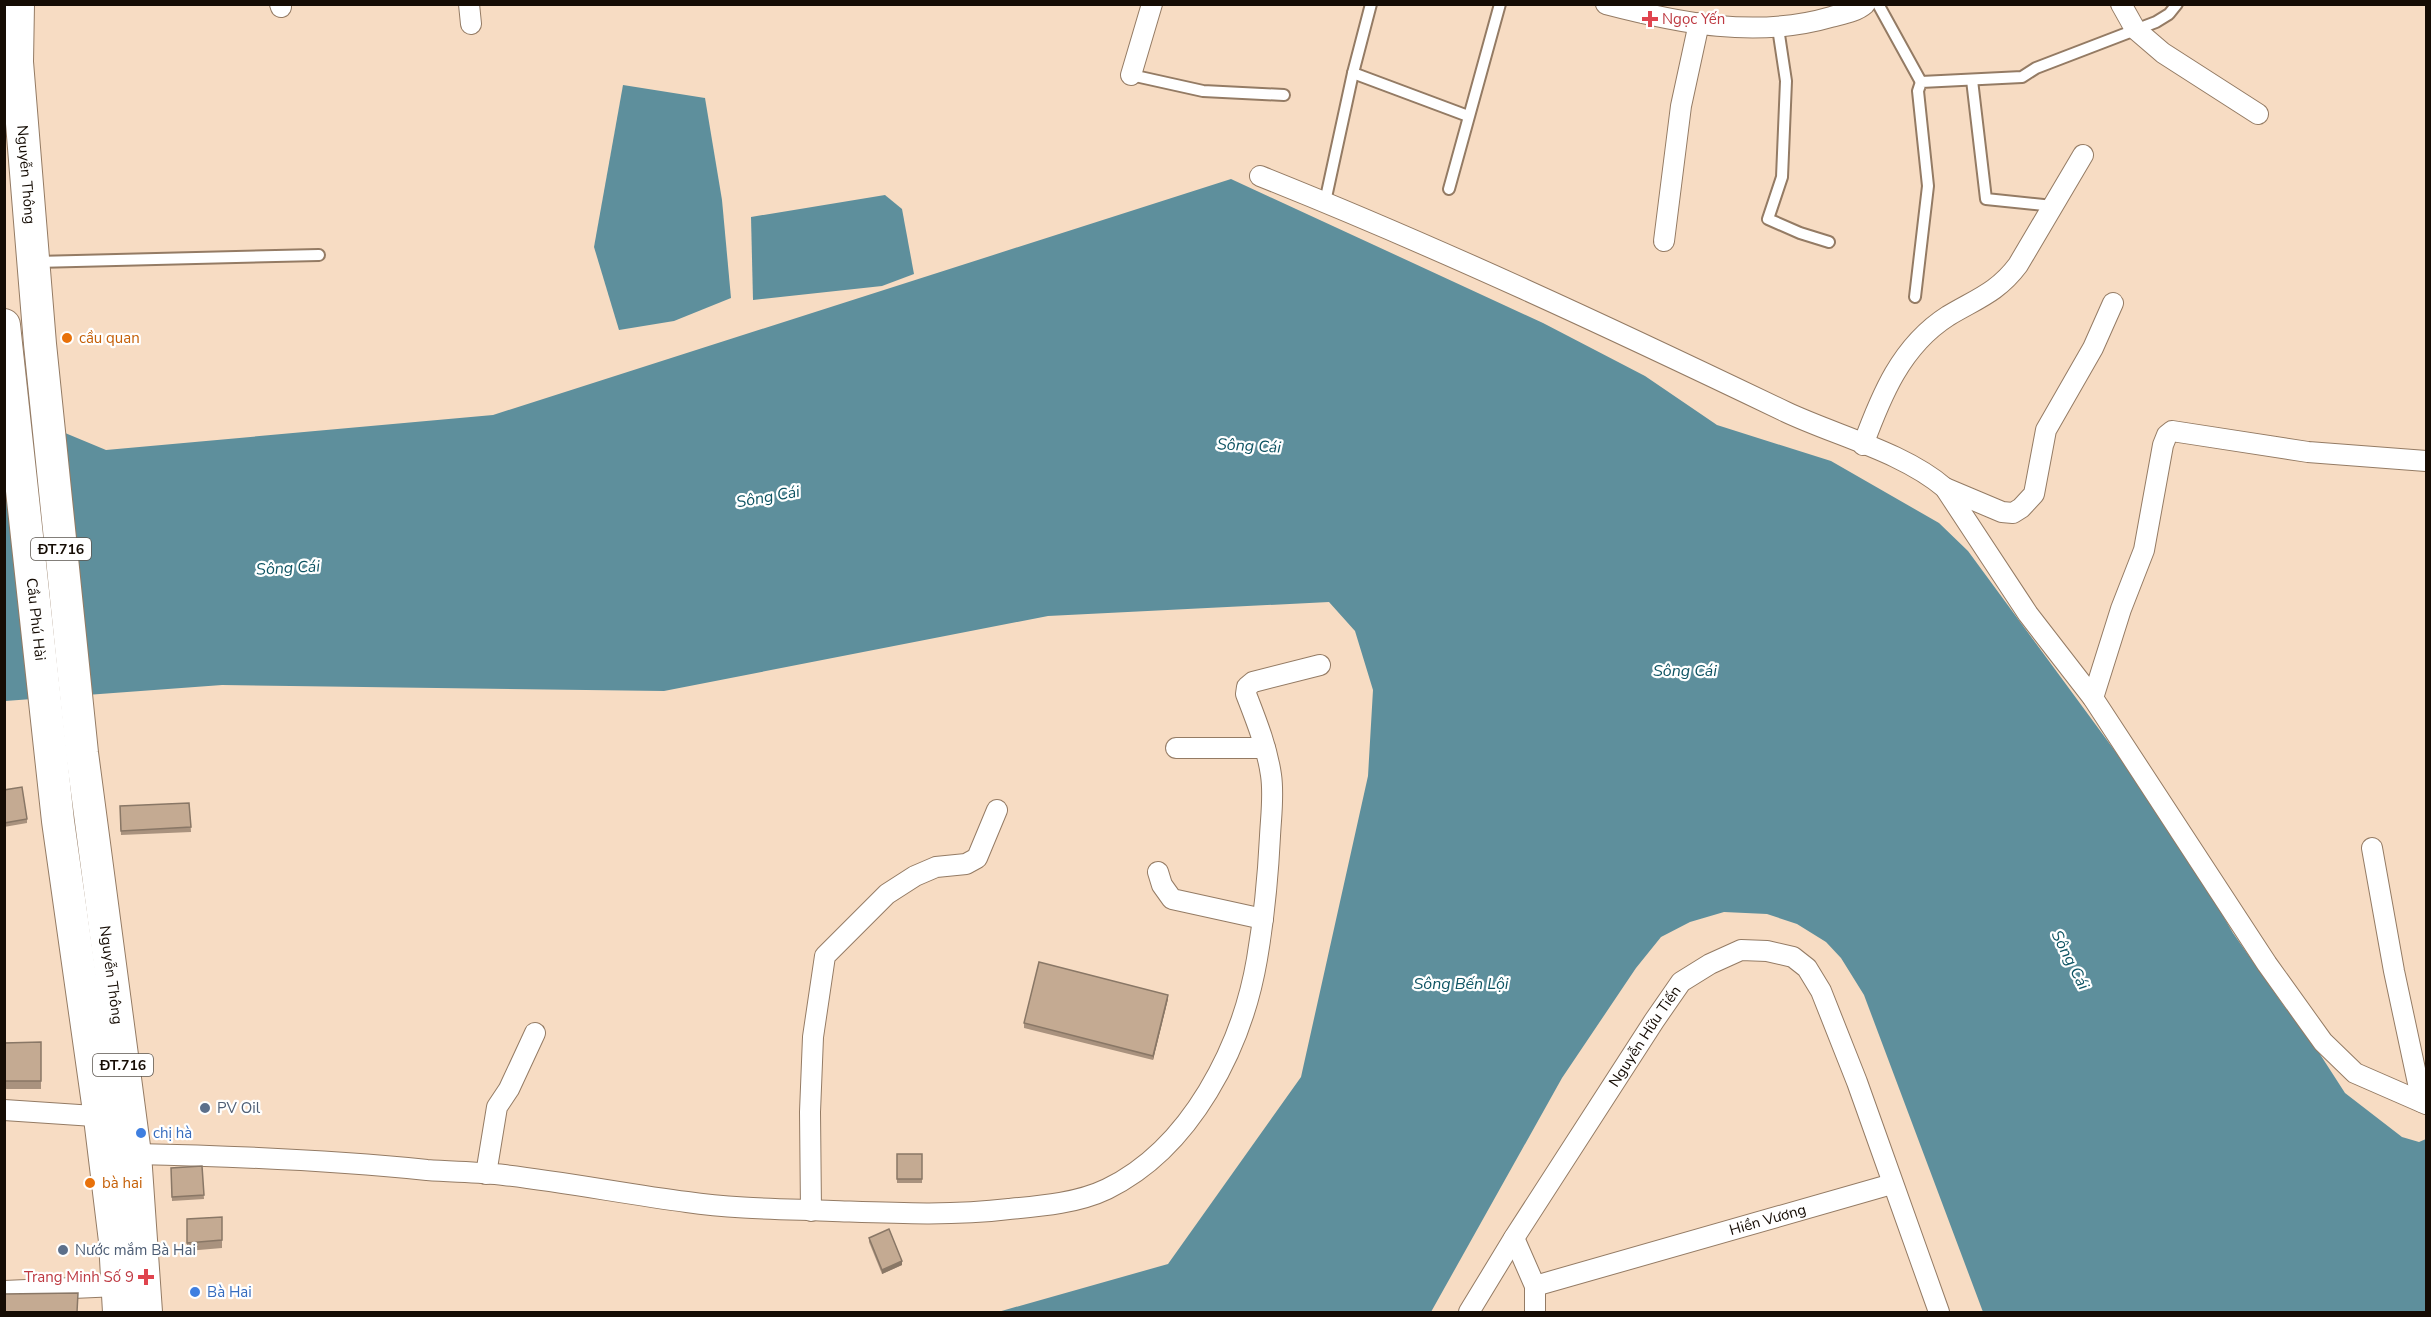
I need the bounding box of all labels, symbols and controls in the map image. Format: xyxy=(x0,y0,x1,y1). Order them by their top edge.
place label: Ngọc Yến xyxy=(1662,9,1725,29)
marker: Ngọc Yến xyxy=(1643,12,1657,26)
street label: Nguyễn Thông xyxy=(12,124,40,225)
place label: cầu quan xyxy=(79,328,140,348)
marker: cầu quan xyxy=(60,331,74,345)
water label: Sông Cái xyxy=(1216,433,1282,459)
water label: Sông Cái xyxy=(735,481,802,513)
road number: ĐT.716 xyxy=(31,538,91,560)
water label: Sông Cái xyxy=(255,555,321,581)
street label: Cầu Phú Hài xyxy=(22,577,50,662)
water label: Sông Cái xyxy=(1653,660,1717,682)
street label: Nguyễn Thông xyxy=(95,924,128,1026)
water label: Sông Cái xyxy=(2046,926,2094,994)
water label: Sông Bến Lội xyxy=(1413,973,1509,995)
street label: Nguyễn Hữu Tiến xyxy=(1604,982,1685,1091)
road number: ĐT.716 xyxy=(93,1054,153,1076)
place label: PV Oil xyxy=(217,1098,261,1118)
marker: PV Oil xyxy=(198,1101,212,1115)
place label: chị hà xyxy=(153,1123,192,1143)
marker: chị hà xyxy=(134,1126,148,1140)
place label: bà hai xyxy=(102,1173,143,1193)
marker: bà hai xyxy=(83,1176,97,1190)
street label: Hiền Vương xyxy=(1727,1199,1808,1240)
place label: Nước mắm Bà Hai xyxy=(75,1240,196,1260)
marker: Nước mắm Bà Hai xyxy=(56,1243,70,1257)
place label: Trang Minh Số 9 xyxy=(24,1267,134,1287)
marker: Trang Minh Số 9 xyxy=(139,1270,153,1284)
place label: Bà Hai xyxy=(207,1282,252,1302)
marker: Bà Hai xyxy=(188,1285,202,1299)

